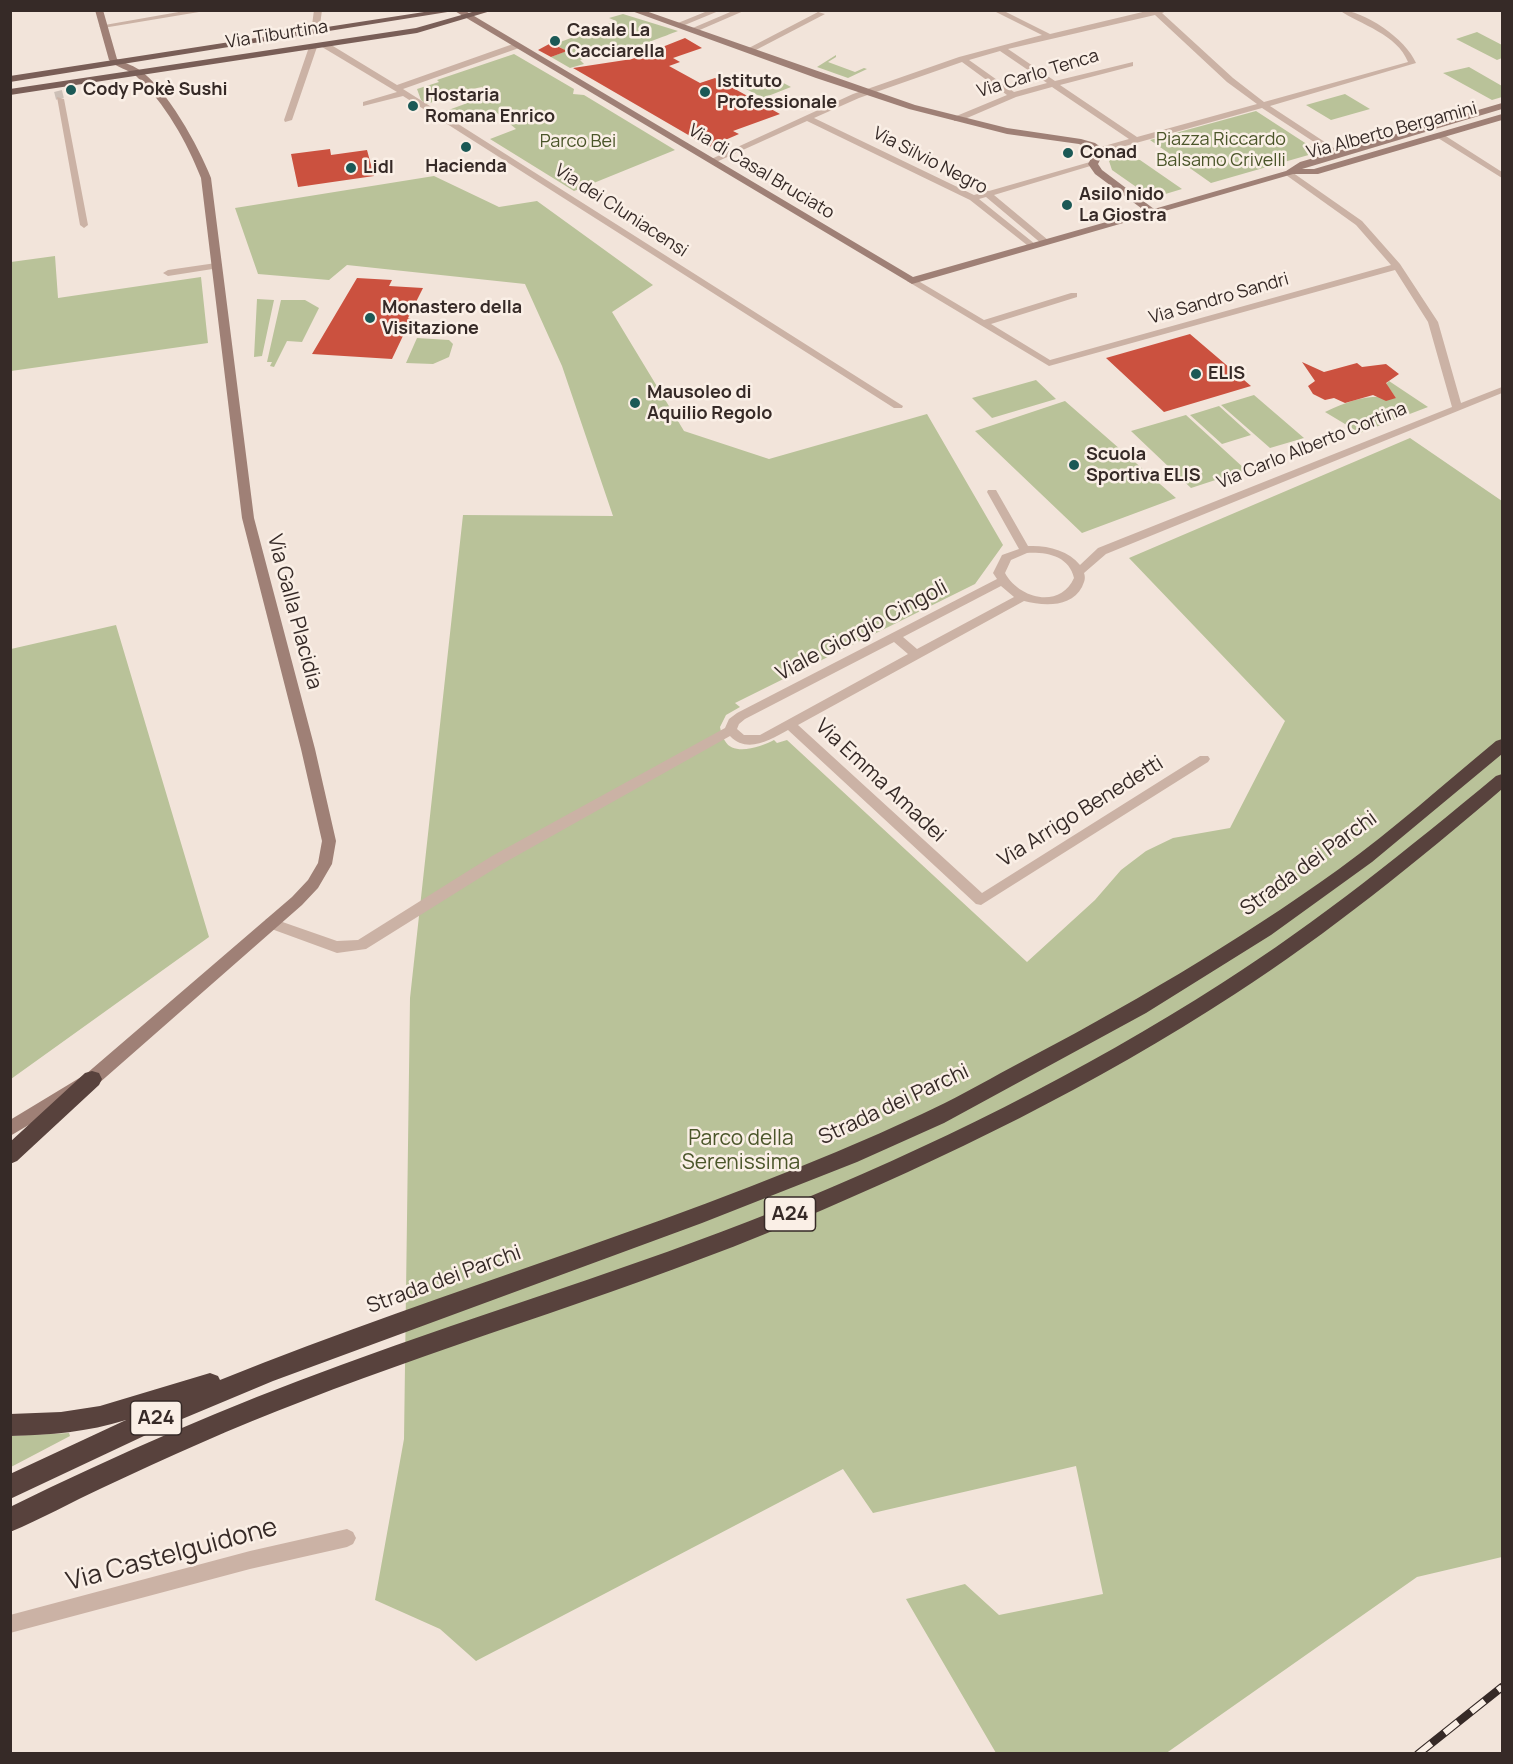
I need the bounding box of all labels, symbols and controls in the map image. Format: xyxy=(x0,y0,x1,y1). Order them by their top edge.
street label: Via Tiburtina xyxy=(224,16,330,54)
place label: Casale La Cacciarella xyxy=(567,20,665,63)
marker: Casale La Cacciarella xyxy=(548,34,562,48)
street label: Via Carlo Tenca xyxy=(974,45,1102,103)
place label: Istituto Professionale xyxy=(717,71,837,113)
place label: Cody Pokè Sushi xyxy=(83,79,228,101)
marker: Cody Pokè Sushi xyxy=(64,83,78,97)
place label: Hostaria Romana Enrico xyxy=(425,85,555,128)
marker: Istituto Professionale xyxy=(698,85,712,99)
street label: Via Alberto Bergamini xyxy=(1305,98,1479,164)
marker: Hostaria Romana Enrico xyxy=(406,99,420,113)
street label: Via di Casal Bruciato xyxy=(684,120,838,224)
street label: Via Silvio Negro xyxy=(869,123,991,199)
park label: Piazza Riccardo Balsamo Crivelli xyxy=(1156,129,1286,172)
park label: Parco Bei xyxy=(540,131,616,153)
marker: Hacienda xyxy=(459,140,473,154)
place label: Conad xyxy=(1080,142,1137,164)
marker: Conad xyxy=(1061,146,1075,160)
place label: Hacienda xyxy=(425,156,507,178)
place label: Lidl xyxy=(363,157,394,179)
street label: Via dei Cluniacensi xyxy=(550,160,692,262)
marker: Lidl xyxy=(344,161,358,175)
place label: Asilo nido La Giostra xyxy=(1079,184,1167,226)
marker: Asilo nido La Giostra xyxy=(1060,198,1074,212)
street label: Via Sandro Sandri xyxy=(1147,269,1291,329)
place label: Monastero della Visitazione xyxy=(382,297,522,340)
marker: Monastero della Visitazione xyxy=(363,311,377,325)
place label: ELIS xyxy=(1208,363,1245,385)
marker: ELIS xyxy=(1189,367,1203,381)
place label: Mausoleo di Aquilio Regolo xyxy=(647,382,772,424)
marker: Mausoleo di Aquilio Regolo xyxy=(628,396,642,410)
street label: Via Carlo Alberto Cortina xyxy=(1214,398,1410,494)
place label: Scuola Sportiva ELIS xyxy=(1086,444,1200,486)
marker: Scuola Sportiva ELIS xyxy=(1067,458,1081,472)
street label: Via Galla Placidia xyxy=(261,532,327,692)
street label: Viale Giorgio Cingoli xyxy=(772,575,952,687)
street label: Via Emma Amadei xyxy=(810,714,950,848)
street label: Via Arrigo Benedetti xyxy=(994,751,1168,873)
street label: Strada dei Parchi xyxy=(1236,806,1382,922)
street label: Strada dei Parchi xyxy=(815,1059,973,1151)
park label: Parco della Serenissima xyxy=(682,1126,800,1176)
road number: A24 xyxy=(764,1197,816,1231)
street label: Strada dei Parchi xyxy=(363,1240,525,1320)
road number: A24 xyxy=(130,1401,182,1435)
street label: Via Castelguidone xyxy=(63,1512,281,1598)

